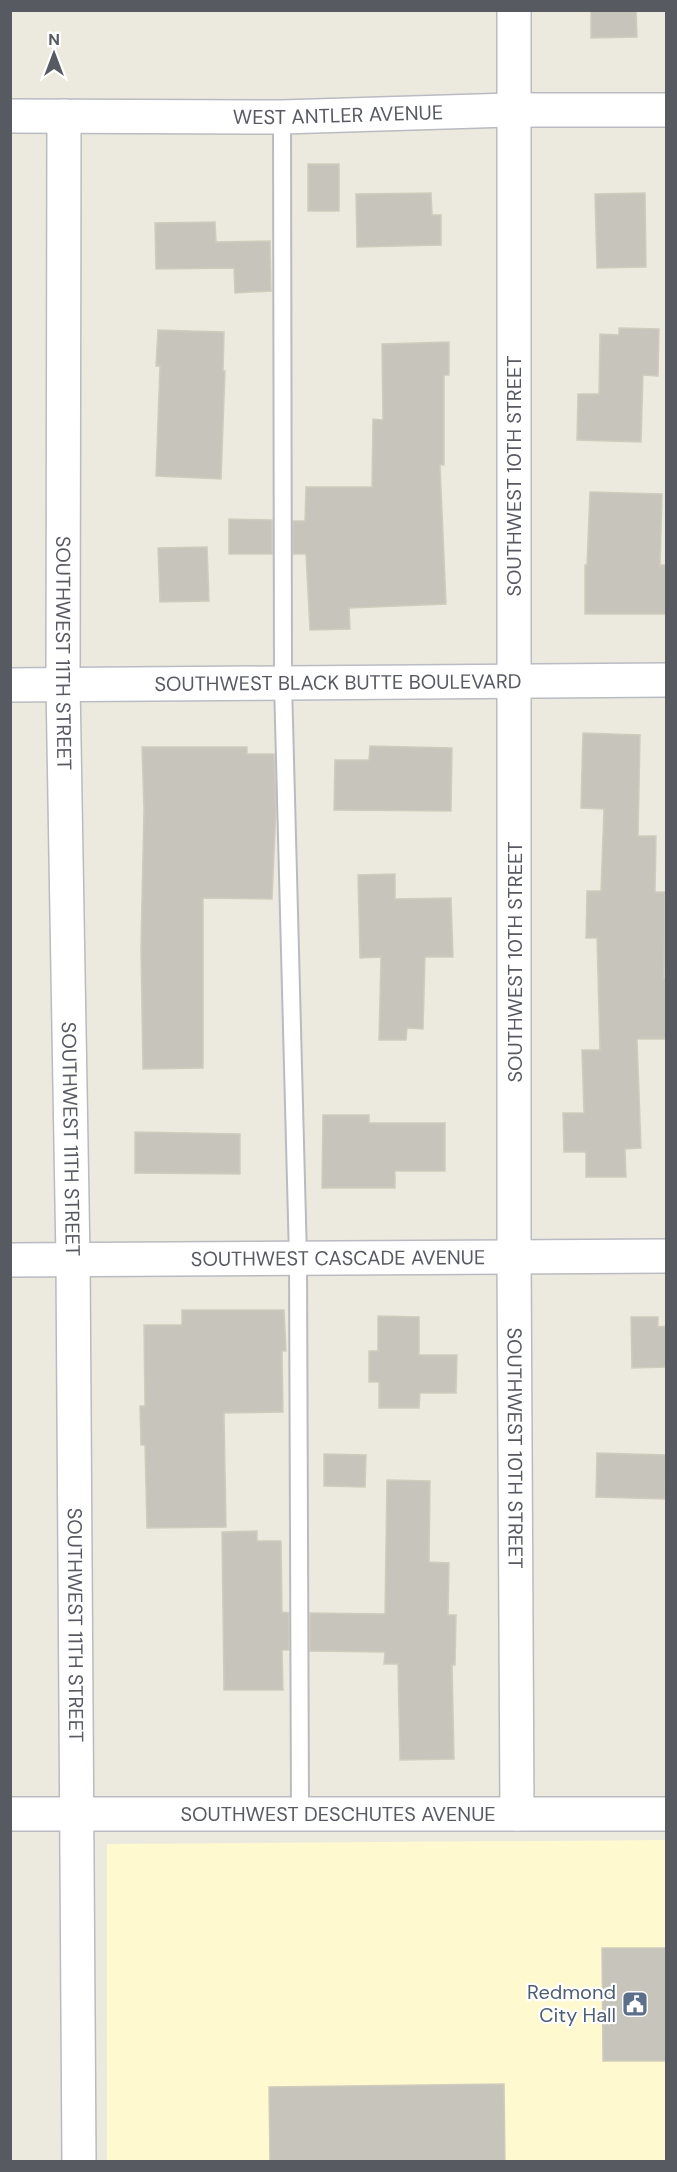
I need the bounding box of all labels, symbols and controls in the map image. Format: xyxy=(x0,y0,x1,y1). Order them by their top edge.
north arrow xyxy=(24,24,84,84)
text: N xyxy=(48,29,60,50)
street label: WEST ANTLER AVENUE xyxy=(233,99,443,130)
street label: SOUTHWEST 10TH STREET xyxy=(501,356,527,597)
street label: SOUTHWEST 11TH STREET xyxy=(50,536,77,770)
street label: SOUTHWEST BLACK BUTTE BOULEVARD xyxy=(154,668,522,697)
street label: SOUTHWEST 10TH STREET xyxy=(502,842,528,1083)
street label: SOUTHWEST 11TH STREET xyxy=(56,1021,86,1256)
street label: SOUTHWEST CASCADE AVENUE xyxy=(191,1244,485,1272)
street label: SOUTHWEST 10TH STREET xyxy=(501,1327,529,1569)
street label: SOUTHWEST 11TH STREET xyxy=(62,1508,89,1742)
street label: SOUTHWEST DESCHUTES AVENUE xyxy=(180,1801,496,1827)
place label: Redmond City Hall xyxy=(527,1979,616,2028)
public building icon: Redmond City Hall xyxy=(620,1989,650,2019)

